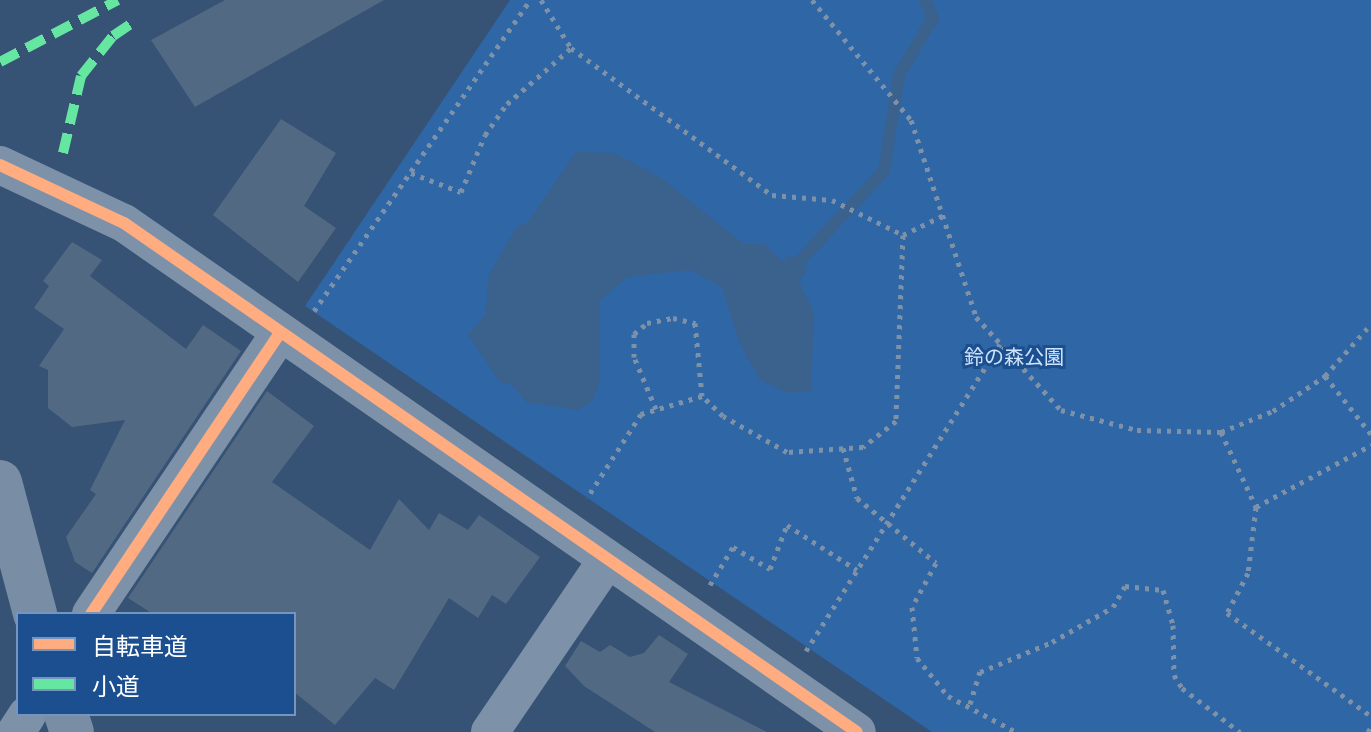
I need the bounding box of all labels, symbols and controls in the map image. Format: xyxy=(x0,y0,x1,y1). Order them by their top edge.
park label: 鈴の森公園 xyxy=(964,345,1064,369)
legend xyxy=(16,612,296,716)
text: 自転車道 xyxy=(92,633,188,661)
text: 小道 xyxy=(92,673,140,701)

